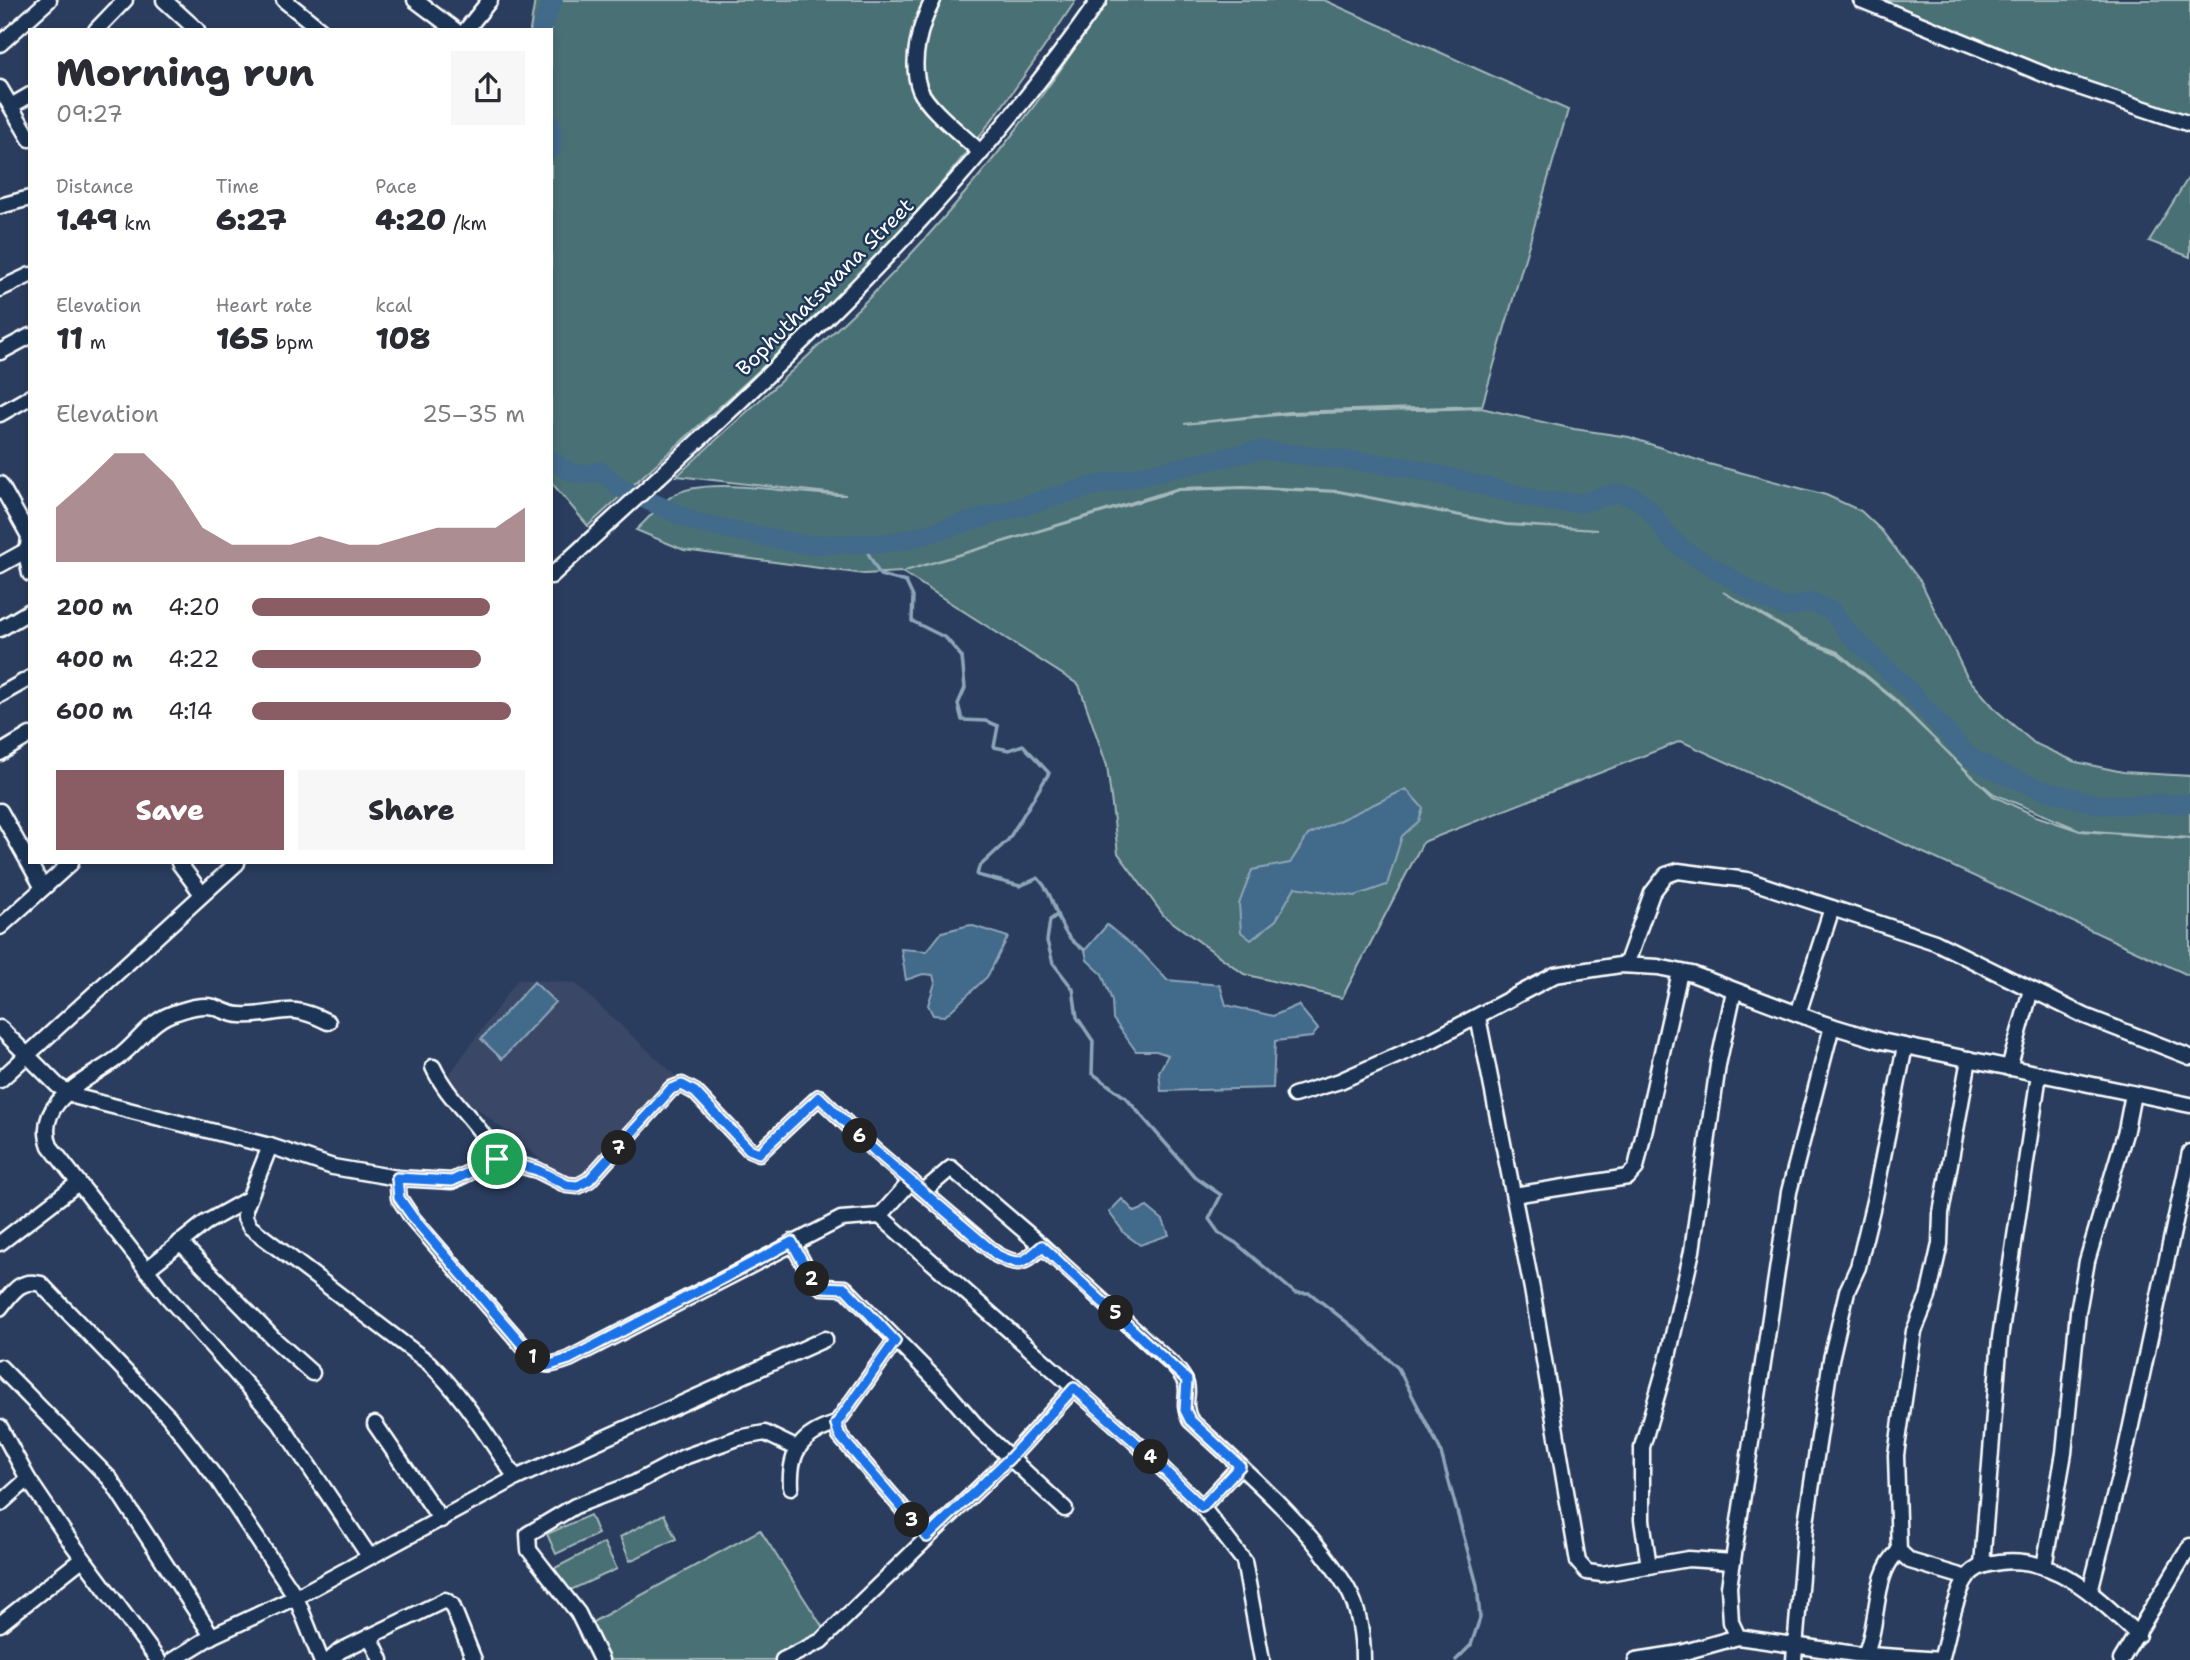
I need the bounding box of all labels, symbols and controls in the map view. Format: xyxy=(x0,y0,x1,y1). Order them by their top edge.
text: Morning run xyxy=(56,47,314,98)
button: share xyxy=(451,51,525,125)
text: 09:27 xyxy=(56,99,123,129)
text: Distance xyxy=(56,174,134,199)
text: Time xyxy=(216,174,259,199)
text: Pace xyxy=(375,174,417,199)
street label: Bophuthatswana Street xyxy=(730,192,920,382)
text: 1.49 xyxy=(56,199,118,240)
text: 6:27 xyxy=(216,199,287,240)
text: 4:20 xyxy=(375,199,446,240)
text: km xyxy=(118,211,151,236)
text: /km xyxy=(446,211,487,236)
text: Elevation xyxy=(56,293,141,318)
text: Heart rate xyxy=(216,293,312,318)
text: kcal xyxy=(375,293,412,318)
text: 11 xyxy=(56,318,83,359)
text: 165 xyxy=(216,318,269,359)
text: 108 xyxy=(375,318,430,359)
text: m xyxy=(83,330,106,355)
text: bpm xyxy=(269,330,314,355)
text: Elevation xyxy=(56,399,159,429)
text: 25–35 m xyxy=(422,399,525,429)
text: 200 m xyxy=(56,592,133,622)
text: 4:20 xyxy=(168,592,220,622)
text: 400 m xyxy=(56,644,133,674)
text: 4:22 xyxy=(168,644,219,674)
text: 600 m xyxy=(56,696,133,726)
text: 4:14 xyxy=(168,696,213,726)
button: Save xyxy=(56,770,284,850)
button: Share xyxy=(298,770,525,850)
pin: 6 xyxy=(842,1118,878,1154)
text: 6 xyxy=(853,1123,866,1148)
pin xyxy=(467,1129,527,1189)
pin: 7 xyxy=(602,1130,636,1166)
text: 7 xyxy=(612,1135,625,1160)
icon: arrive xyxy=(478,1140,516,1178)
pin: 2 xyxy=(794,1262,830,1296)
text: 2 xyxy=(805,1266,818,1291)
pin: 5 xyxy=(1098,1296,1134,1330)
text: 5 xyxy=(1110,1300,1121,1325)
pin: 1 xyxy=(516,1340,550,1374)
text: 1 xyxy=(528,1344,537,1369)
pin: 4 xyxy=(1134,1440,1168,1474)
text: 4 xyxy=(1144,1444,1157,1469)
pin: 3 xyxy=(894,1502,930,1538)
text: 3 xyxy=(905,1507,918,1532)

